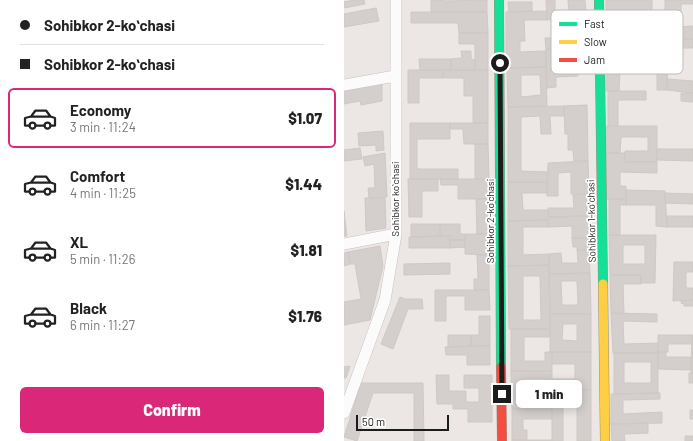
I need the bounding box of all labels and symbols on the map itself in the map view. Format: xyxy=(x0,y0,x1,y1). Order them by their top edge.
legend xyxy=(551,10,683,74)
text: Fast xyxy=(584,17,605,30)
text: Slow xyxy=(584,35,607,48)
text: Jam xyxy=(584,53,605,66)
route start xyxy=(491,54,509,72)
street label: Sohibkor koʻchasi xyxy=(389,161,401,237)
street label: Sohibkor 2-koʻchasi xyxy=(484,179,496,263)
street label: Sohibkor 1-koʻchasi xyxy=(584,180,598,262)
callout: 1 min xyxy=(516,380,582,408)
route end xyxy=(493,385,511,403)
scale bar xyxy=(356,413,449,432)

